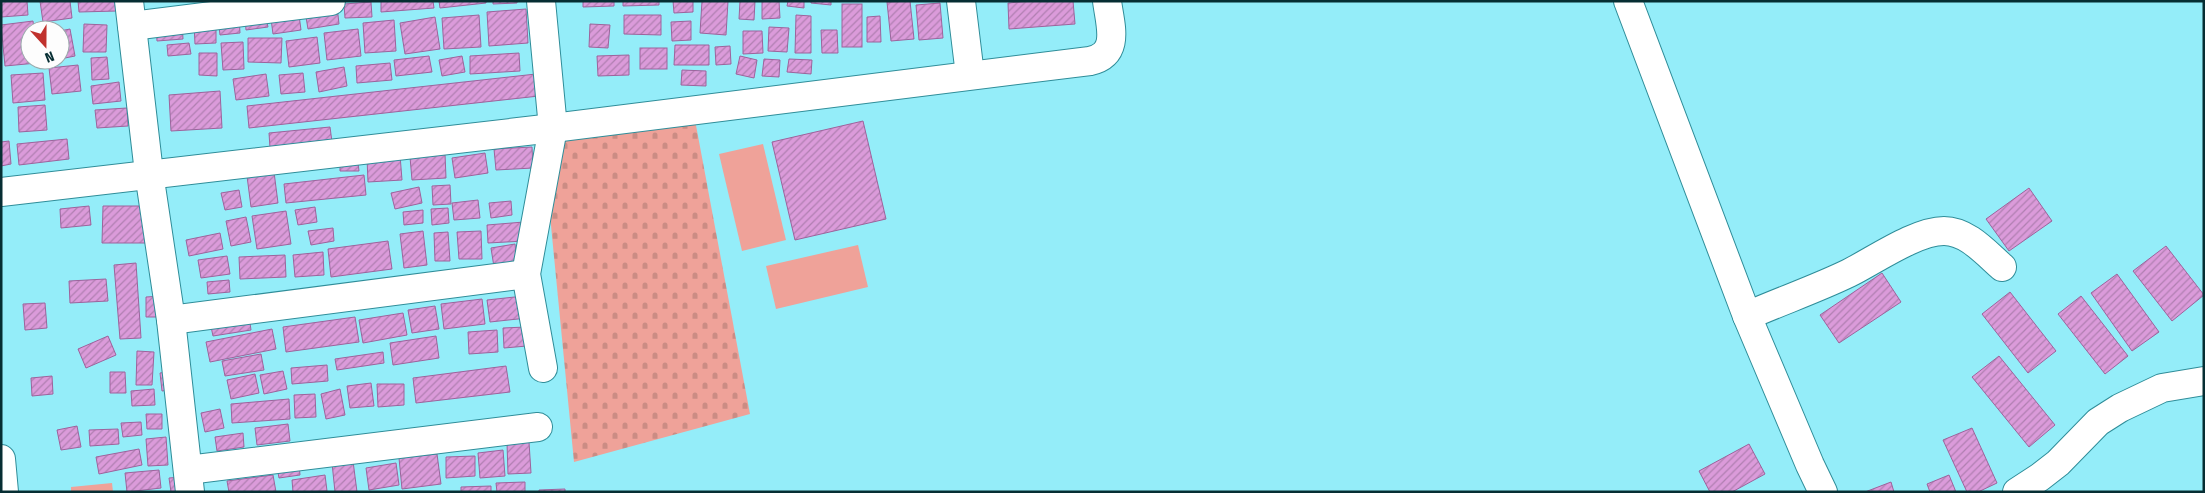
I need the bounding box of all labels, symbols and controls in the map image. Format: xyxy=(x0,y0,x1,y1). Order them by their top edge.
north arrow xyxy=(20,20,70,70)
text: N xyxy=(43,47,56,66)

